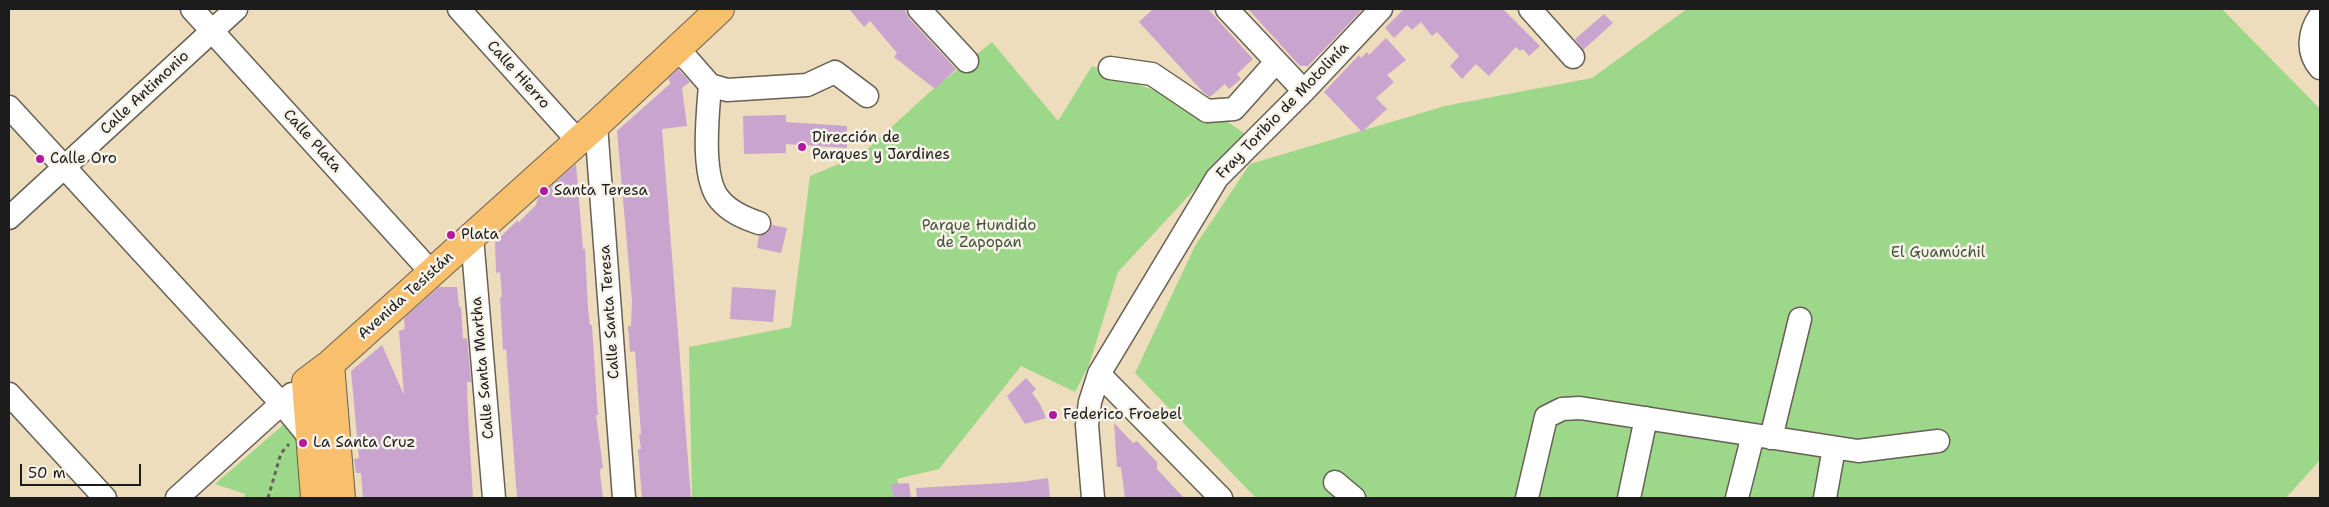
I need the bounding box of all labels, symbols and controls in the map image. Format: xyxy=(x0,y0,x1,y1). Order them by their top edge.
street label: Calle Hierro xyxy=(483,37,553,113)
street label: Fray Toribio de Motolinía xyxy=(1213,39,1353,183)
street label: Calle Antimonio xyxy=(97,47,193,139)
street label: Calle Plata xyxy=(279,106,345,176)
place label: Dirección de Parques y Jardines xyxy=(812,129,950,164)
marker: Dirección de Parques y Jardines xyxy=(796,141,808,153)
place label: Calle Oro xyxy=(50,150,117,168)
marker: Calle Oro xyxy=(34,153,46,165)
place label: Santa Teresa xyxy=(554,182,648,200)
marker: Santa Teresa xyxy=(538,185,550,197)
park label: Parque Hundido de Zapopan xyxy=(922,217,1036,252)
place label: Plata xyxy=(461,226,499,244)
marker: Plata xyxy=(445,229,457,241)
street label: Calle Santa Teresa xyxy=(596,244,624,380)
park label: El Guamúchil xyxy=(1891,244,1985,262)
street label: Avenida Tesistán xyxy=(354,248,458,344)
street label: Calle Santa Martha xyxy=(468,296,498,440)
place label: Federico Froebel xyxy=(1063,406,1182,424)
marker: Federico Froebel xyxy=(1047,409,1059,421)
place label: La Santa Cruz xyxy=(313,434,415,452)
marker: La Santa Cruz xyxy=(297,437,309,449)
scale bar xyxy=(22,454,144,486)
text: 50 m xyxy=(28,463,66,483)

